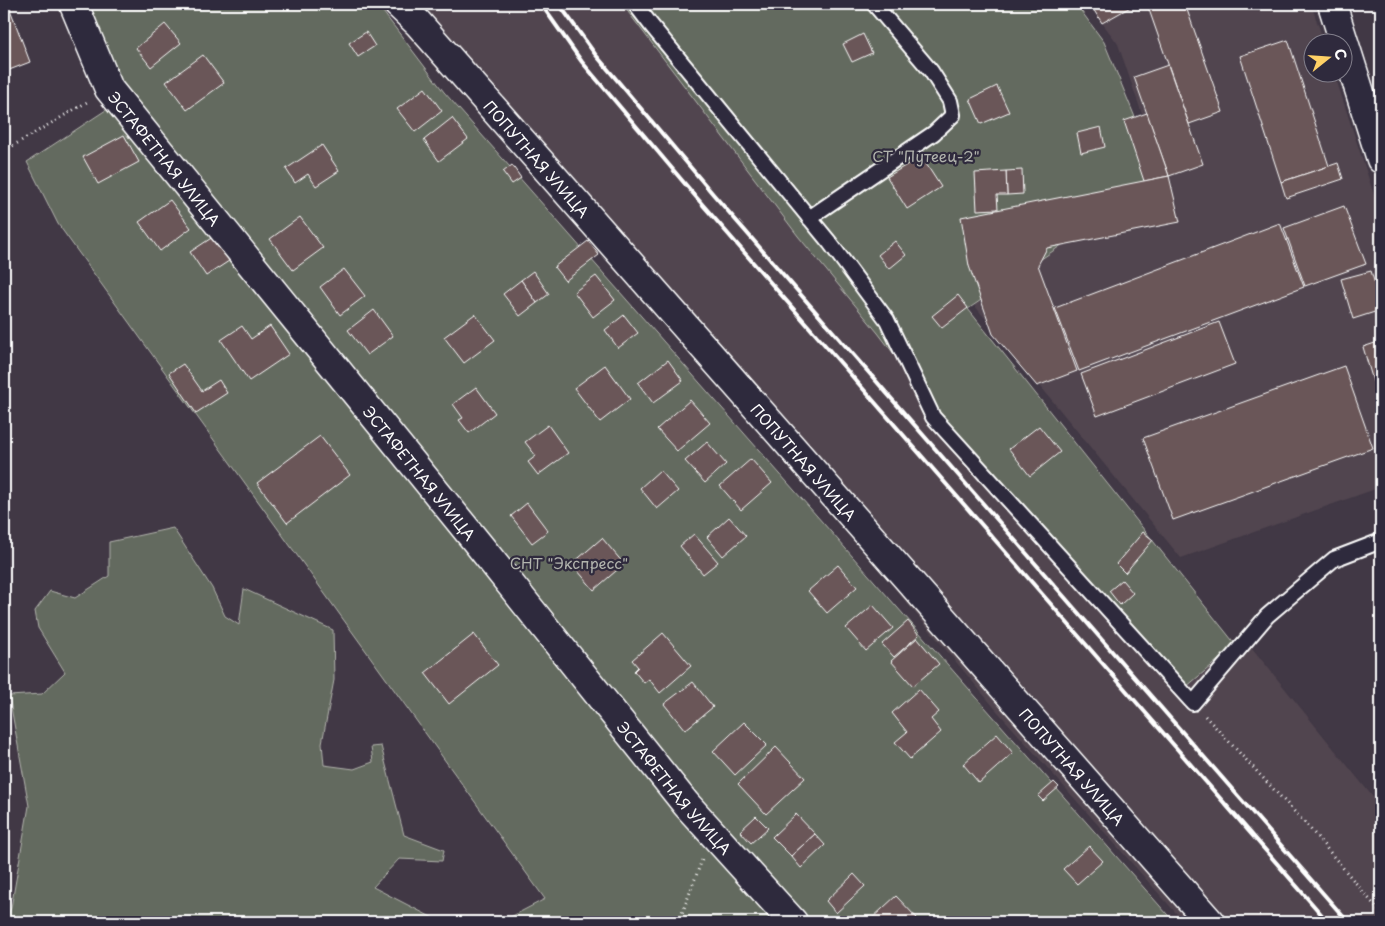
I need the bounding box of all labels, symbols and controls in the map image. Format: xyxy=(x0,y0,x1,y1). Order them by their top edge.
north arrow xyxy=(1302,32,1352,82)
text: С xyxy=(1329,46,1352,62)
street label: ЭСТАФЕТНАЯ УЛИЦА xyxy=(103,86,227,230)
street label: ПОПУТНАЯ УЛИЦА xyxy=(479,95,595,222)
park label: СТ "Путеец-2" xyxy=(872,144,980,167)
street label: ПОПУТНАЯ УЛИЦА xyxy=(746,398,862,525)
street label: ЭСТАФЕТНАЯ УЛИЦА xyxy=(359,400,482,545)
park label: СНТ "Экспресс" xyxy=(510,551,628,574)
street label: ПОПУТНАЯ УЛИЦА xyxy=(1015,702,1131,830)
street label: ЭСТАФЕТНАЯ УЛИЦА xyxy=(612,716,737,859)

